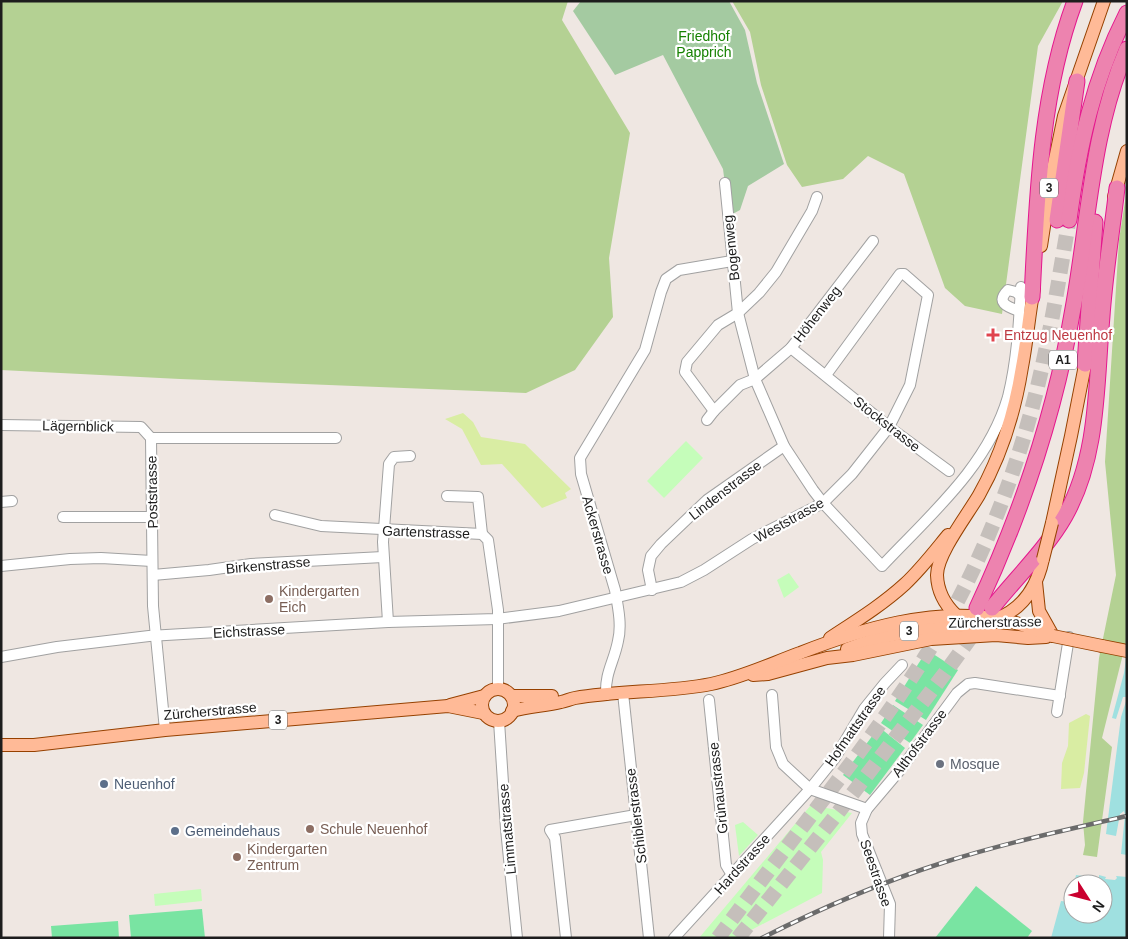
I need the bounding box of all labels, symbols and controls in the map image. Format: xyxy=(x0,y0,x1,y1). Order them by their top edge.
park label: Friedhof Papprich xyxy=(676,28,732,60)
road number: 3 xyxy=(1040,178,1058,198)
street label: Bogenweg xyxy=(720,214,742,282)
street label: Höhenweg xyxy=(790,283,844,345)
place label: Entzug Neuenhof xyxy=(1004,327,1112,343)
marker: Entzug Neuenhof xyxy=(986,328,1000,342)
road number: A1 xyxy=(1049,350,1077,370)
street label: Stockstrasse xyxy=(850,393,924,455)
street label: Lägernblick xyxy=(42,417,115,435)
street label: Poststrasse xyxy=(143,455,161,529)
street label: Lindenstrasse xyxy=(686,457,764,523)
street label: Ackerstrasse xyxy=(579,494,617,576)
street label: Weststrasse xyxy=(752,494,827,546)
street label: Gartenstrasse xyxy=(382,522,470,542)
street label: Birkenstrasse xyxy=(225,553,311,577)
place label: Kindergarten Eich xyxy=(279,583,359,615)
marker: Kindergarten Eich xyxy=(263,593,275,605)
street label: Zürcherstrasse xyxy=(948,613,1042,631)
street label: Eichstrasse xyxy=(212,621,286,641)
road number: 3 xyxy=(900,622,918,640)
street label: Hofmattstrasse xyxy=(821,683,889,769)
street label: Zürcherstrasse xyxy=(163,699,257,723)
street label: Althofstrasse xyxy=(888,706,950,780)
road number: 3 xyxy=(269,710,287,730)
street label: Grünaustrasse xyxy=(705,741,731,834)
place label: Mosque xyxy=(950,756,1000,772)
marker: Mosque xyxy=(934,758,946,770)
street label: Schiblerstrasse xyxy=(622,767,650,864)
place label: Neuenhof xyxy=(114,776,175,792)
marker: Neuenhof xyxy=(98,778,110,790)
street label: Limmatstrasse xyxy=(495,783,519,875)
place label: Schule Neuenhof xyxy=(320,821,428,837)
place label: Gemeindehaus xyxy=(185,823,280,839)
marker: Schule Neuenhof xyxy=(304,823,316,835)
marker: Gemeindehaus xyxy=(169,825,181,837)
street label: Hardstrasse xyxy=(711,830,773,897)
street label: Seestrasse xyxy=(857,837,895,909)
place label: Kindergarten Zentrum xyxy=(247,841,327,873)
marker: Kindergarten Zentrum xyxy=(231,851,243,863)
north arrow xyxy=(1063,874,1113,924)
text: N xyxy=(1089,898,1108,915)

